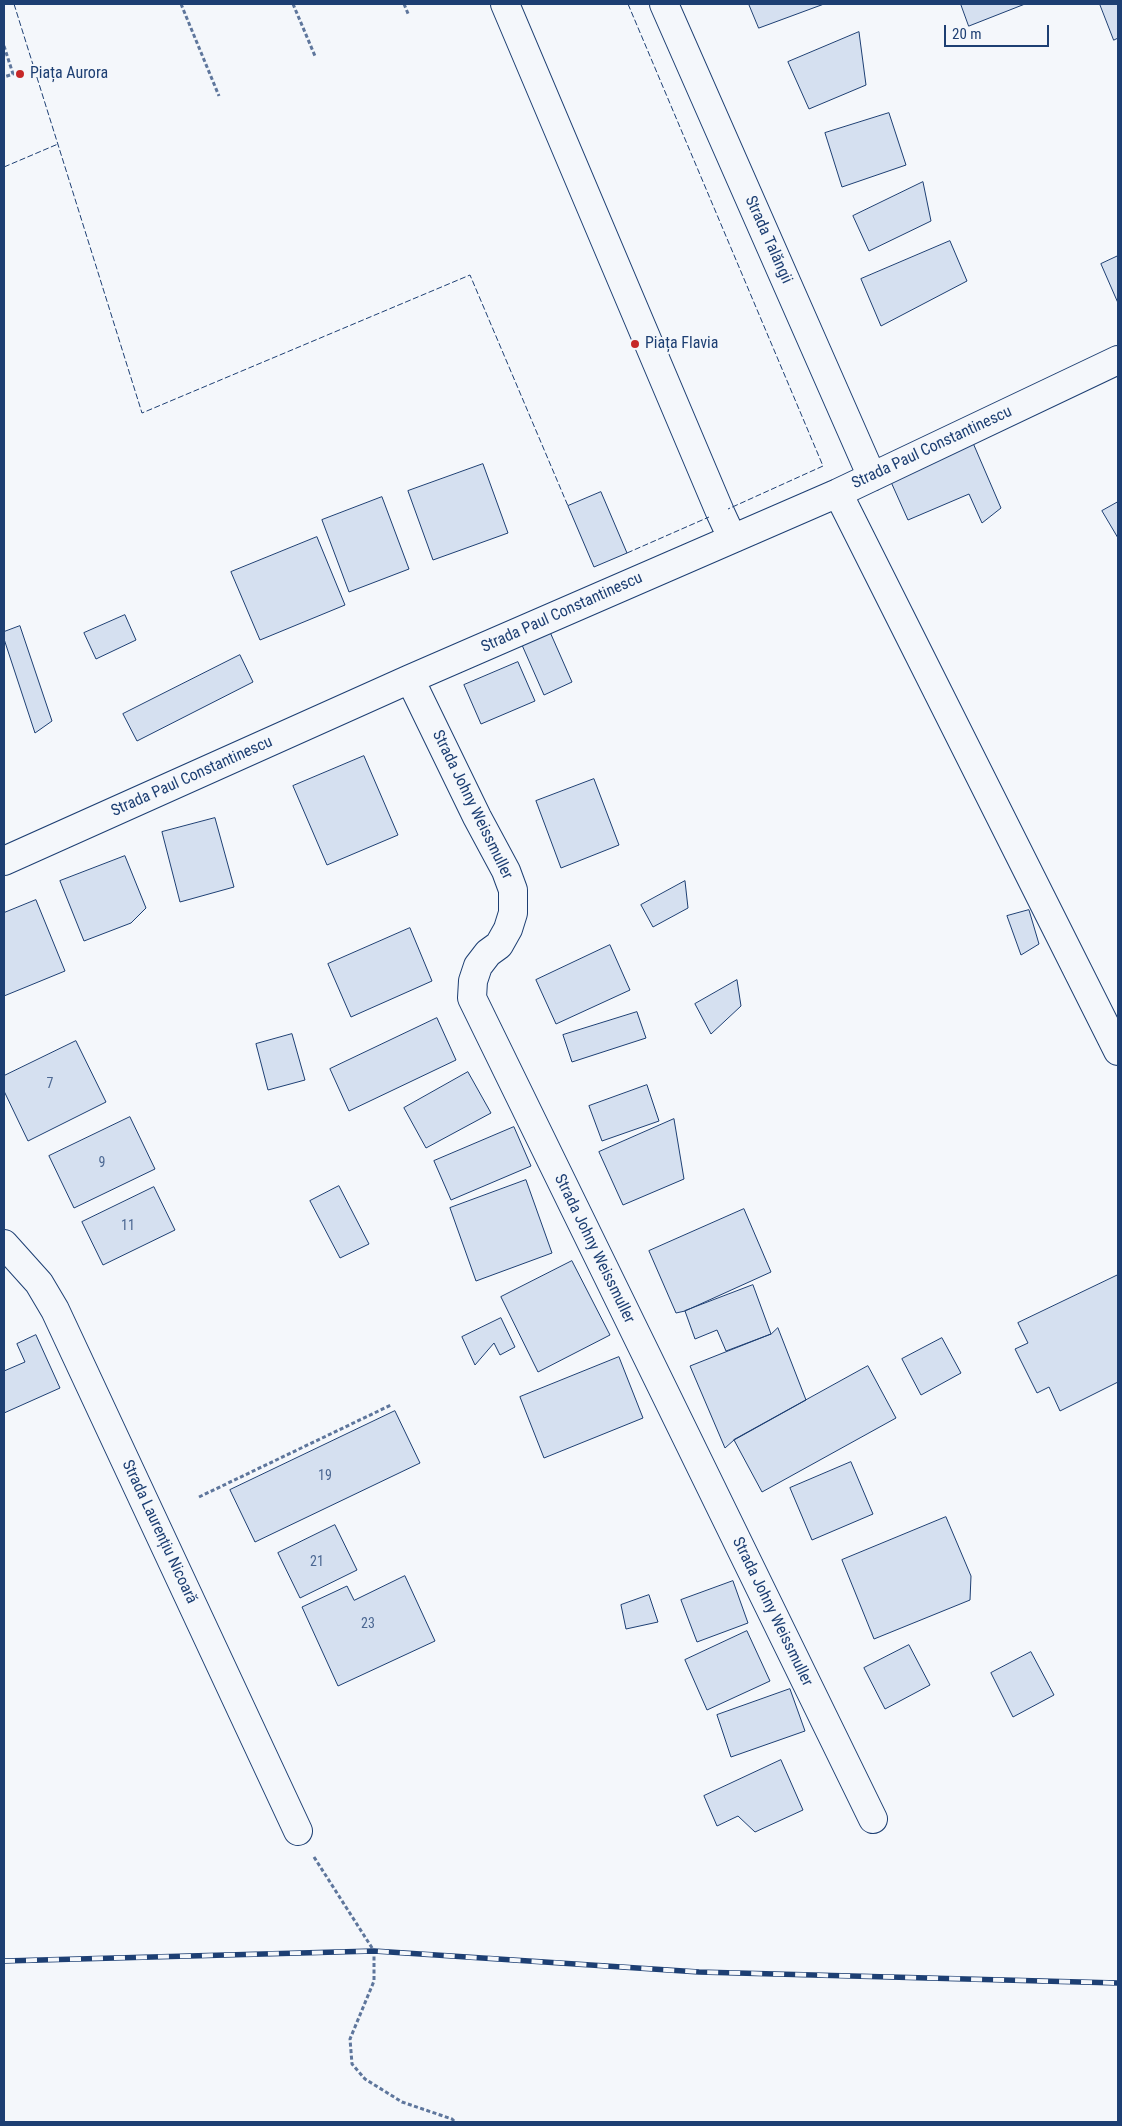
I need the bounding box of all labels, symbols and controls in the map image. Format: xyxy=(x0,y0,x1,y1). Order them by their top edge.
scale bar xyxy=(947,15,1052,47)
text: 20 m xyxy=(952,25,982,43)
place label: Piața Aurora xyxy=(30,64,108,84)
marker: Piața Aurora xyxy=(14,68,26,80)
street label: Strada Talăngii xyxy=(740,193,796,287)
place label: Piața Flavia xyxy=(645,334,718,354)
marker: Piața Flavia xyxy=(629,338,641,350)
street label: Strada Paul Constantinescu xyxy=(849,402,1015,494)
street label: Strada Paul Constantinescu xyxy=(478,569,646,657)
street label: Strada Johny Weissmuller xyxy=(428,727,516,883)
street label: Strada Paul Constantinescu xyxy=(108,733,276,821)
house number: 7 xyxy=(47,1076,53,1092)
house number: 9 xyxy=(99,1155,105,1171)
street label: Strada Johny Weissmuller xyxy=(550,1171,638,1327)
house number: 11 xyxy=(121,1218,135,1234)
street label: Strada Laurențiu Nicoară xyxy=(117,1457,201,1607)
house number: 19 xyxy=(318,1468,332,1484)
street label: Strada Johny Weissmuller xyxy=(728,1534,816,1690)
house number: 21 xyxy=(310,1554,324,1570)
house number: 23 xyxy=(361,1616,375,1632)

